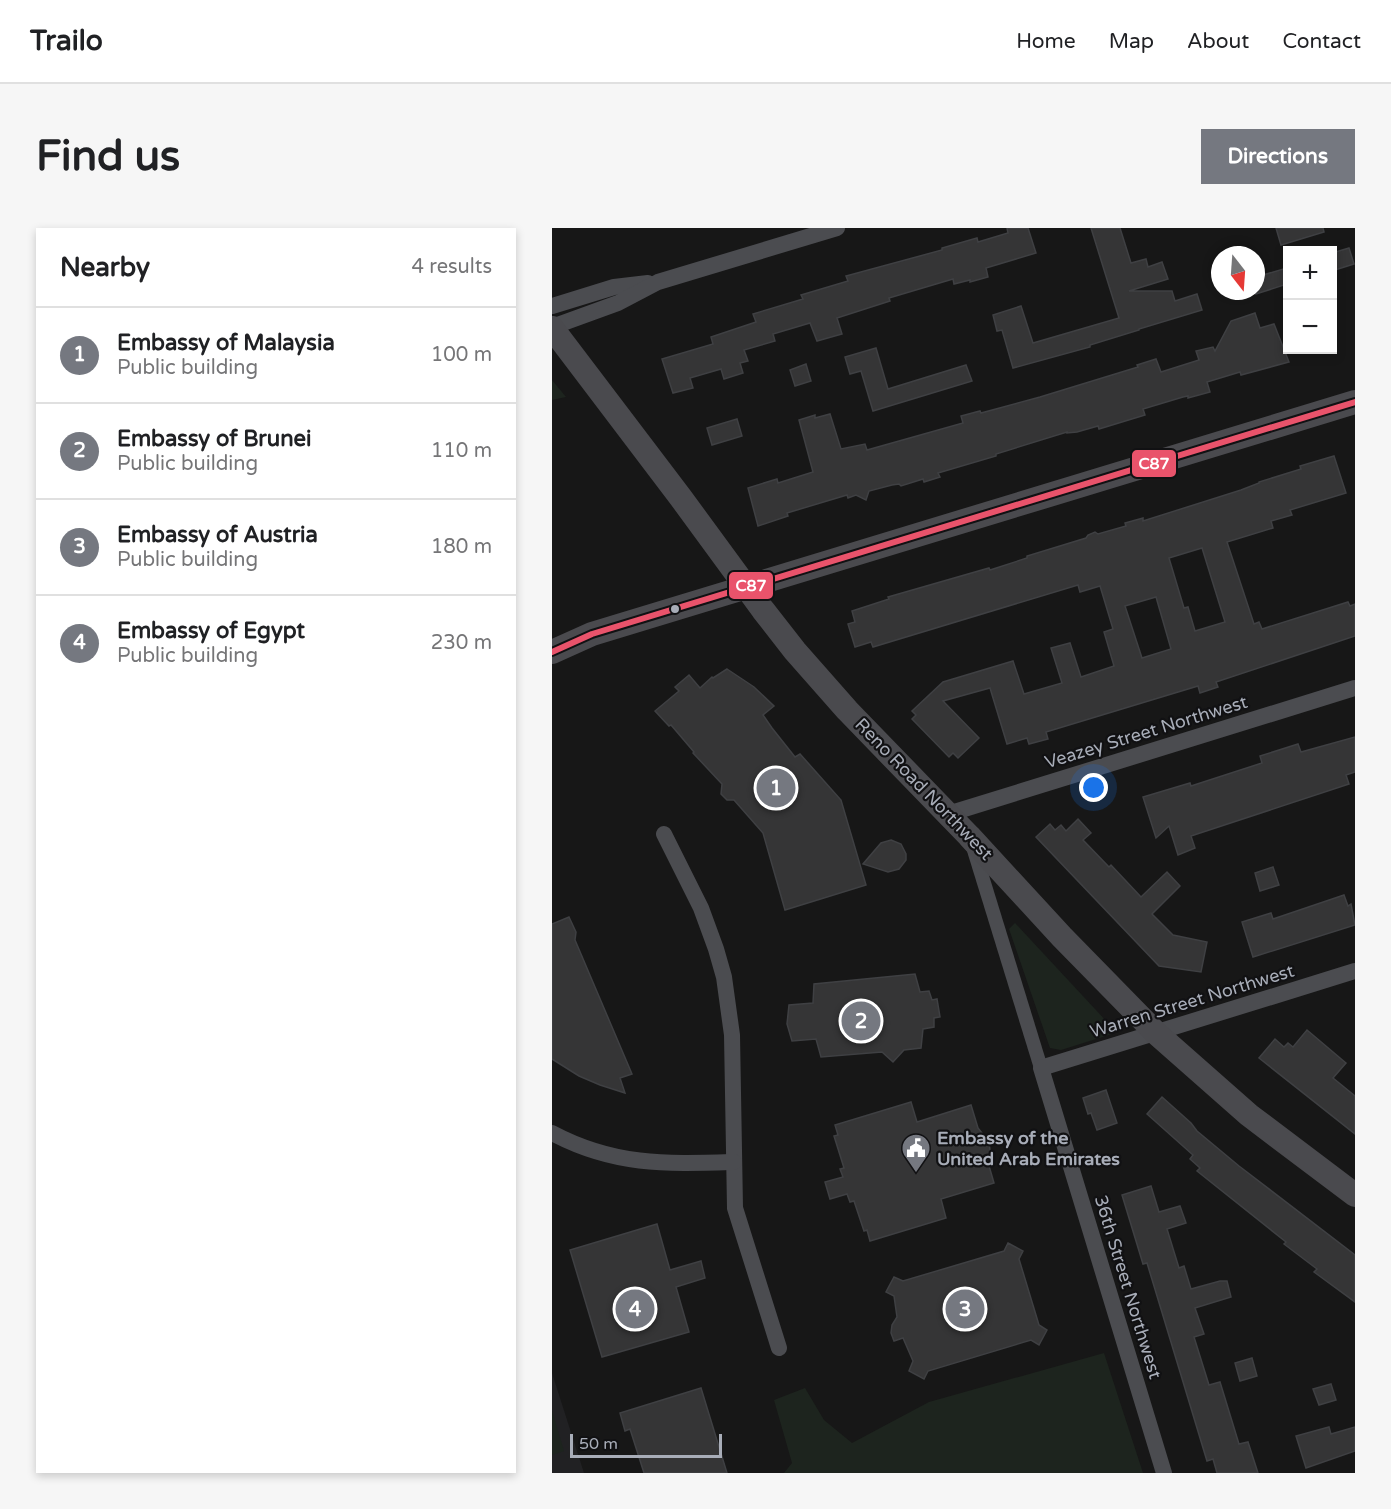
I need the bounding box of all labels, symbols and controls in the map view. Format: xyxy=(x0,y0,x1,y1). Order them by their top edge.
text: Trailo xyxy=(30,24,103,58)
text: Home xyxy=(1016,29,1076,54)
text: Map xyxy=(1109,29,1154,54)
text: About xyxy=(1187,29,1249,54)
text: Contact xyxy=(1282,29,1361,54)
button: Directions xyxy=(1201,129,1355,184)
text: Find us xyxy=(36,131,180,182)
north arrow xyxy=(1211,246,1265,300)
map controls xyxy=(1283,246,1337,354)
button: + xyxy=(1283,246,1337,300)
text: Nearby xyxy=(60,252,150,283)
text: 4 results xyxy=(412,255,492,279)
button: − xyxy=(1283,300,1337,354)
text: Embassy of Malaysia xyxy=(117,330,335,356)
text: 1 xyxy=(73,343,86,367)
text: 100 m xyxy=(431,343,492,367)
text: Public building xyxy=(117,356,258,380)
text: Embassy of Brunei xyxy=(117,426,312,452)
text: 2 xyxy=(73,439,86,463)
text: 110 m xyxy=(431,439,492,463)
line badge: C87 xyxy=(1131,449,1177,478)
text: Public building xyxy=(117,452,258,476)
text: C87 xyxy=(1138,454,1170,474)
text: Embassy of Austria xyxy=(117,522,318,548)
text: 3 xyxy=(73,535,86,559)
text: 180 m xyxy=(431,535,492,559)
text: Public building xyxy=(117,548,258,572)
line badge: C87 xyxy=(728,571,774,600)
text: C87 xyxy=(735,576,767,596)
unlabelled marker xyxy=(669,603,681,615)
text: Embassy of Egypt xyxy=(117,618,305,644)
text: 4 xyxy=(73,631,86,655)
text: 230 m xyxy=(431,631,492,655)
text: Public building xyxy=(117,644,258,668)
street label: Veazey Street Northwest xyxy=(1042,691,1250,773)
street label: Reno Road Northwest xyxy=(850,713,998,865)
pin: 1 xyxy=(756,766,796,810)
your location xyxy=(1079,773,1108,802)
street label: Warren Street Northwest xyxy=(1087,959,1297,1043)
pin: 2 xyxy=(842,998,880,1044)
place label: Embassy of the United Arab Emirates xyxy=(937,1127,1120,1170)
public building icon: Embassy of the United Arab Emirates xyxy=(900,1132,932,1174)
street label: 36th Street Northwest xyxy=(1090,1193,1166,1382)
pin: 4 xyxy=(616,1286,655,1332)
pin: 3 xyxy=(946,1286,984,1332)
scale bar xyxy=(570,1431,722,1458)
text: 50 m xyxy=(579,1434,618,1454)

